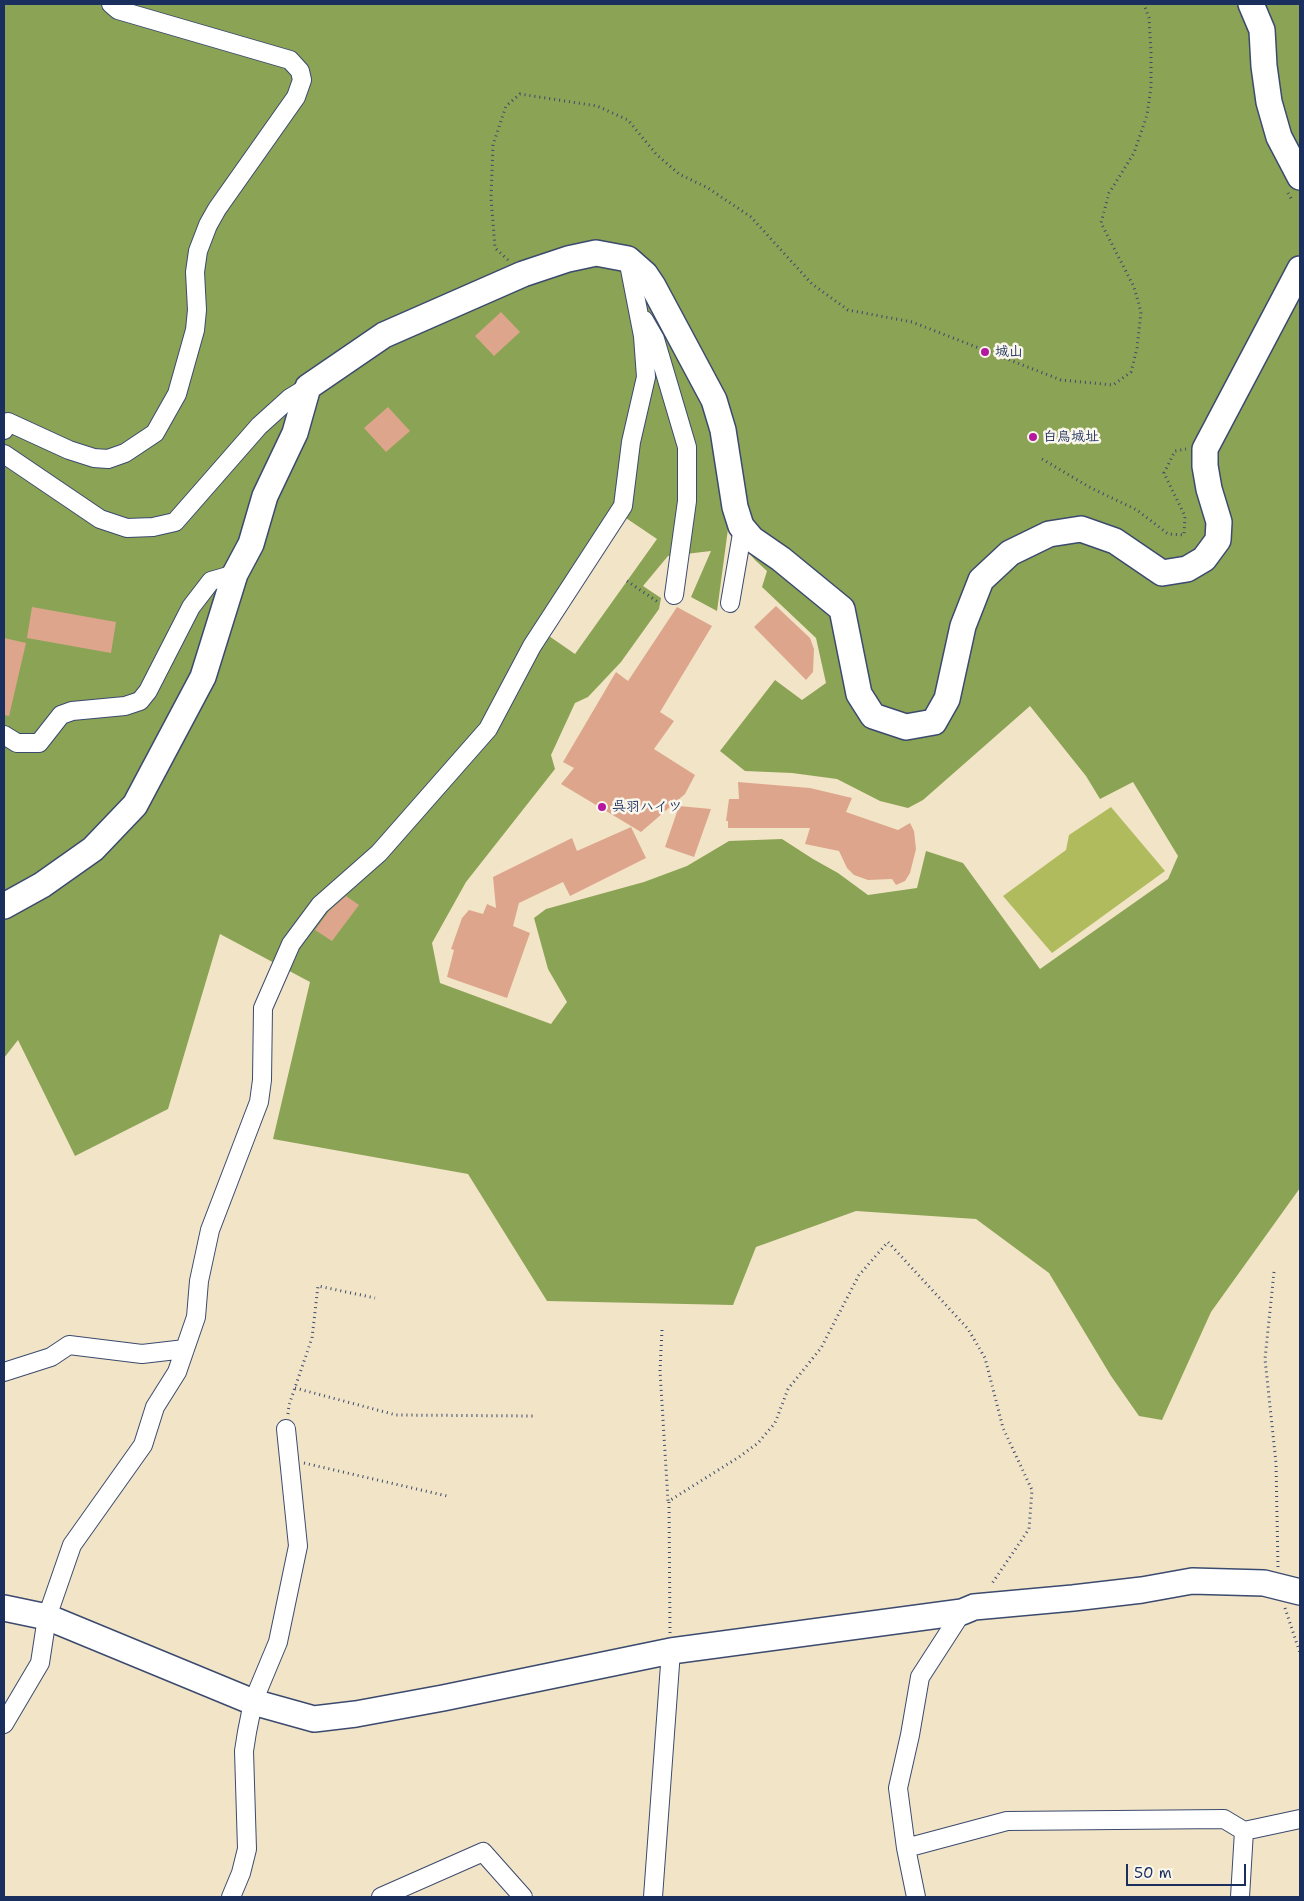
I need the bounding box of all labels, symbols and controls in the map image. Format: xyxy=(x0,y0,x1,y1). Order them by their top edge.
place label: 城山 xyxy=(995,344,1023,360)
marker: 城山 xyxy=(979,346,991,358)
place label: 白鳥城址 xyxy=(1043,429,1099,445)
marker: 白鳥城址 xyxy=(1027,431,1039,443)
place label: 呉羽ハイツ xyxy=(612,799,682,815)
marker: 呉羽ハイツ xyxy=(596,801,608,813)
scale bar xyxy=(1129,1854,1249,1886)
text: 50 m xyxy=(1134,1863,1172,1883)

